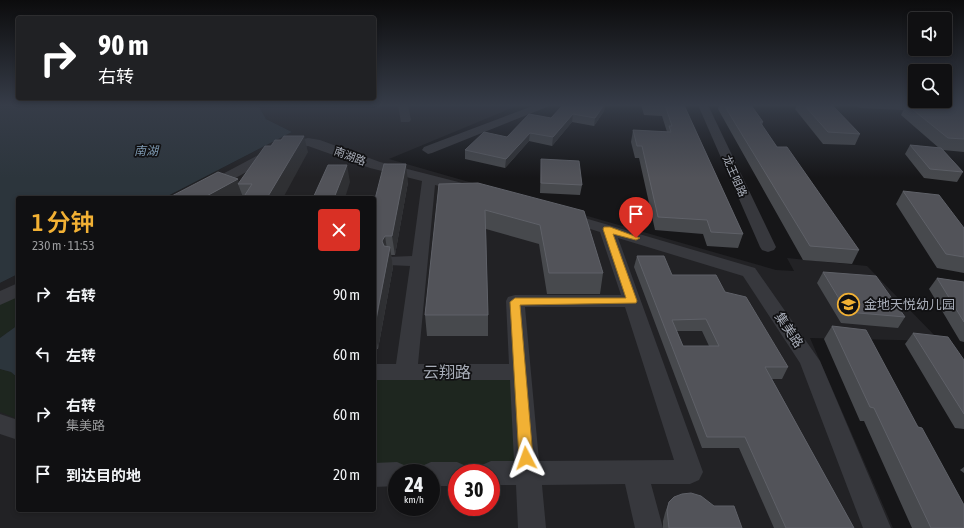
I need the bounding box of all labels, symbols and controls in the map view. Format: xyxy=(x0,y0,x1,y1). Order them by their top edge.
map controls xyxy=(908,12,952,108)
button: sound xyxy=(908,12,952,56)
text: 90 m xyxy=(98,29,148,61)
icon: right xyxy=(32,32,84,84)
button: search xyxy=(908,64,952,108)
text: 右转 xyxy=(98,66,134,87)
water label: 南湖 xyxy=(134,144,160,158)
street label: 南湖路 xyxy=(332,145,368,167)
street label: 龙王咀路 xyxy=(721,153,749,199)
pin xyxy=(619,197,653,238)
icon: arrive xyxy=(625,203,647,225)
text: 1 分钟 xyxy=(32,209,95,236)
button: close xyxy=(318,209,360,251)
text: 230 m · 11:53 xyxy=(32,238,95,253)
icon: right xyxy=(32,283,54,305)
text: 90 m xyxy=(333,286,360,303)
text: 右转 xyxy=(66,287,96,304)
school or university icon: 金地天悦幼儿园 xyxy=(836,291,862,317)
place label: 金地天悦幼儿园 xyxy=(864,297,955,312)
street label: 集美路 xyxy=(772,310,806,350)
icon: left xyxy=(32,343,54,365)
text: 60 m xyxy=(333,346,360,363)
text: 左转 xyxy=(66,347,96,364)
street label: 云翔路 xyxy=(423,363,471,381)
text: 右转 xyxy=(66,397,96,414)
icon: right xyxy=(32,403,54,425)
text: 60 m xyxy=(333,406,360,423)
text: 集美路 xyxy=(66,418,105,433)
position arrow xyxy=(505,437,547,479)
icon: arrive xyxy=(32,463,54,485)
speed limit sign: 30 xyxy=(448,464,500,516)
text: 20 m xyxy=(333,466,360,483)
text: 到达目的地 xyxy=(66,467,141,484)
text: 24 xyxy=(405,473,423,496)
text: km/h xyxy=(404,494,424,505)

